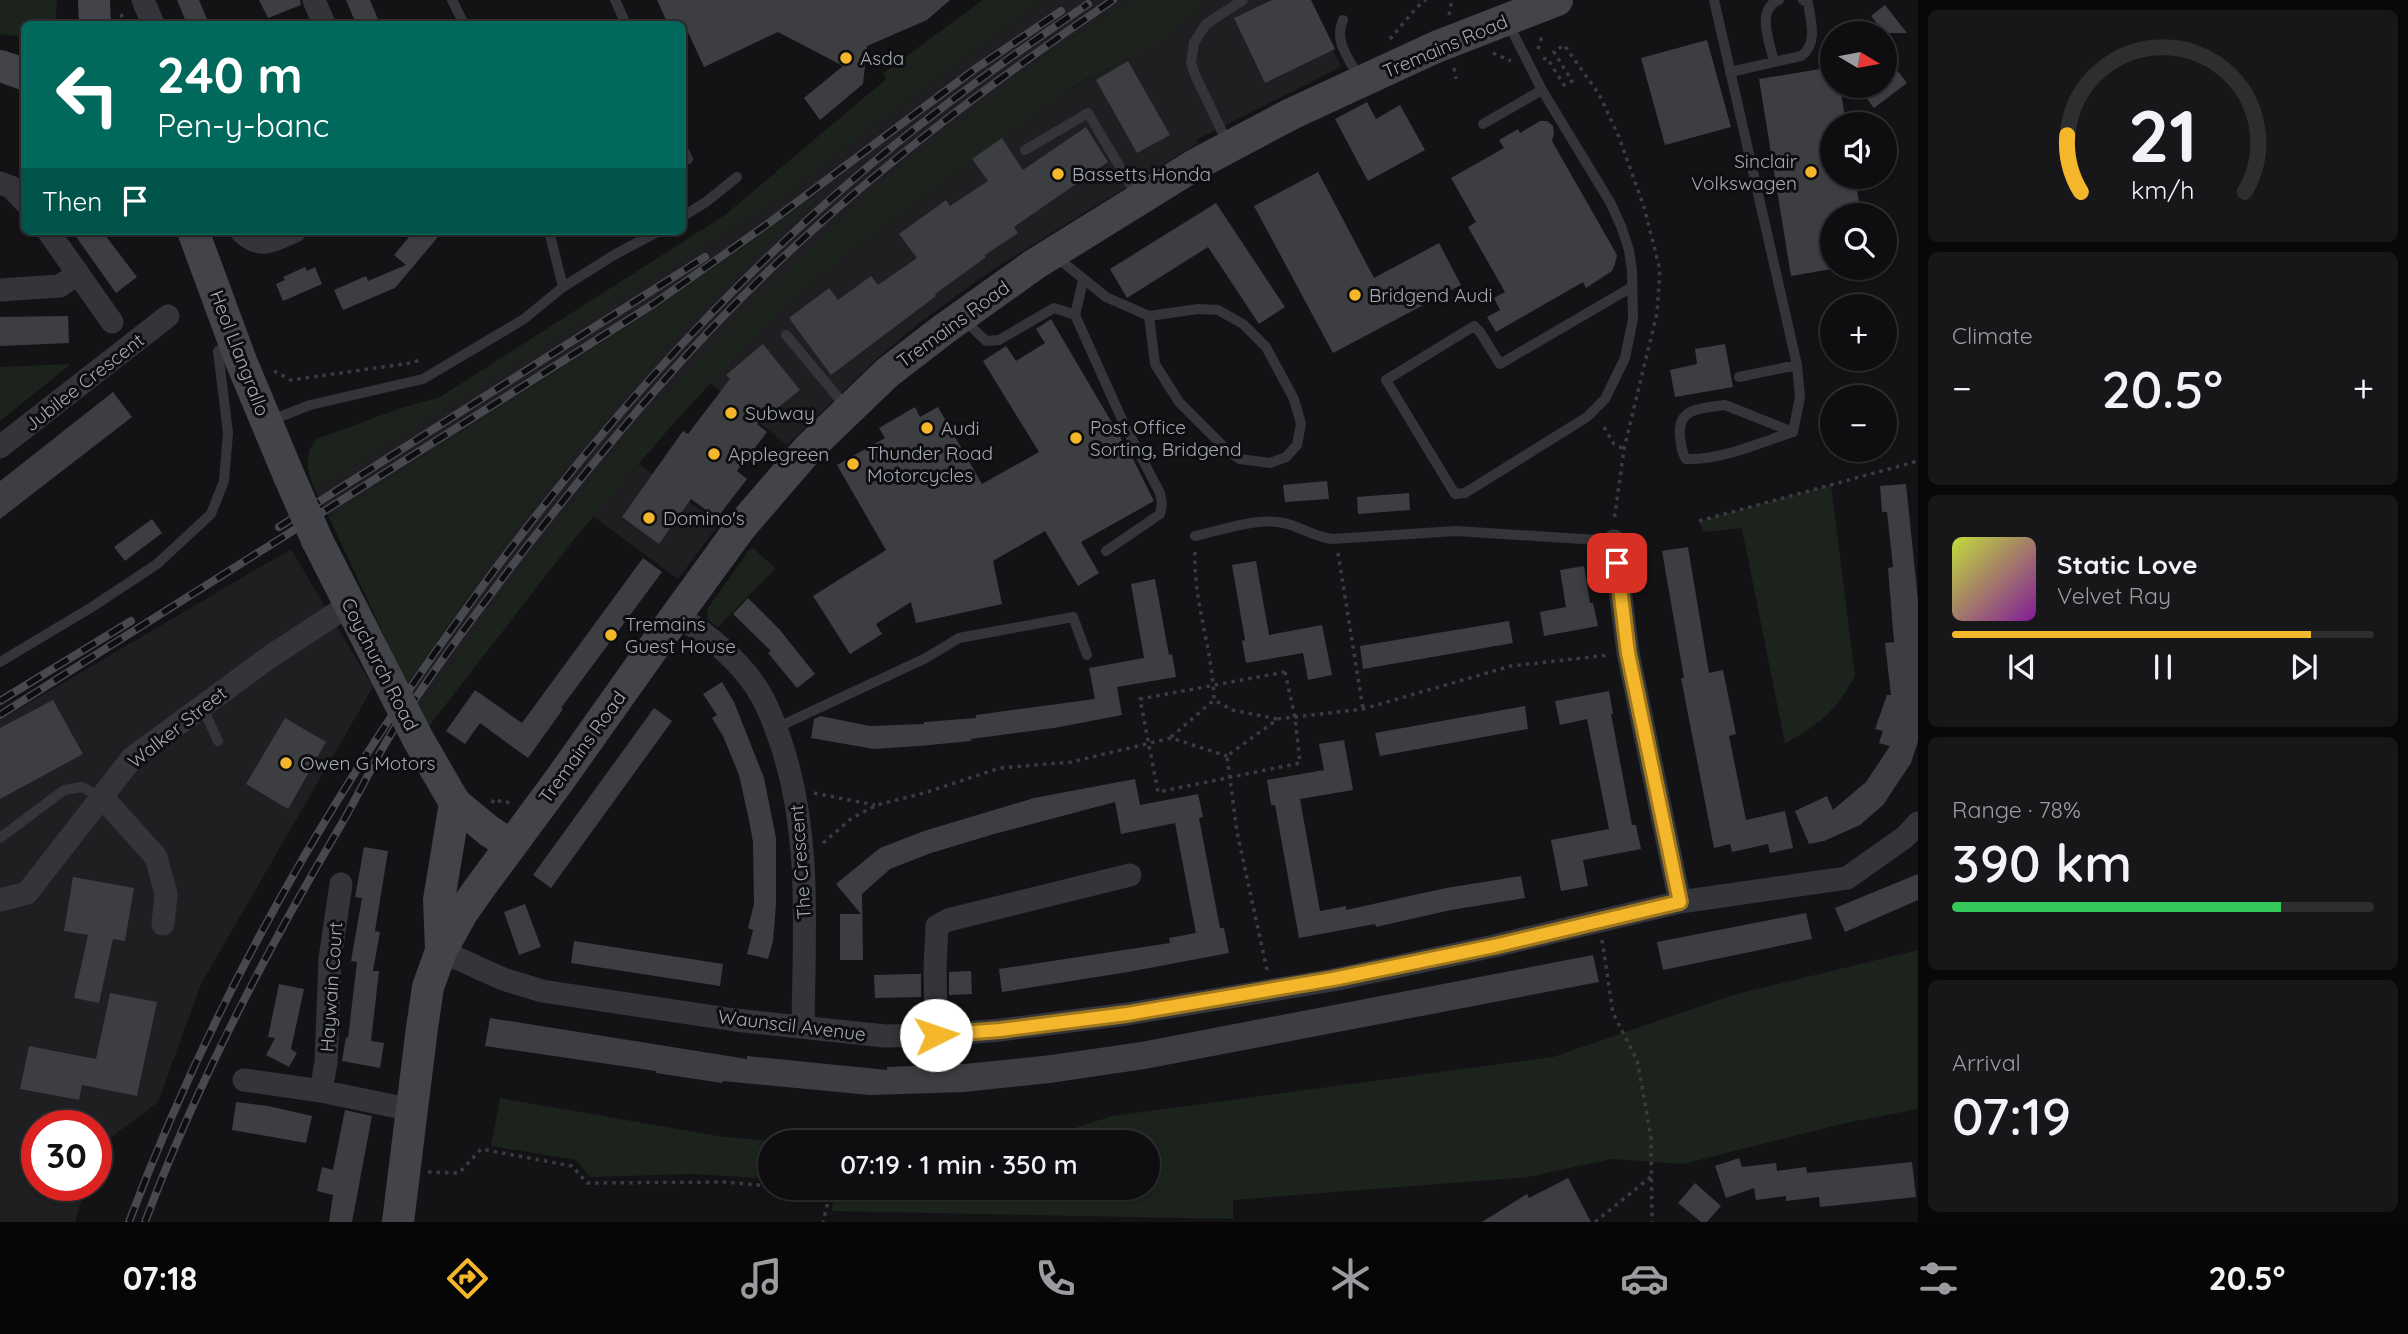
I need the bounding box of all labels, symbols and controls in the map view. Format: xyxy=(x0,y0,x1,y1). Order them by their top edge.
street label: Tremains Road xyxy=(1379,9,1511,83)
north arrow xyxy=(1820,21,1897,98)
map controls xyxy=(1820,21,1897,462)
text: 240 m xyxy=(157,44,303,105)
place label: Asda xyxy=(860,46,904,70)
icon: left xyxy=(42,49,133,140)
marker: Asda xyxy=(838,50,854,66)
text: 21 xyxy=(2128,90,2198,181)
text: Pen-y-banc xyxy=(157,105,329,145)
button: sound xyxy=(1820,112,1897,189)
place label: Sinclair Volkswagen xyxy=(1691,149,1798,195)
place label: Bassetts Honda xyxy=(1072,162,1211,186)
marker: Sinclair Volkswagen xyxy=(1803,164,1819,180)
marker: Bassetts Honda xyxy=(1050,166,1066,182)
text: km/h xyxy=(2131,174,2195,205)
icon: arrive xyxy=(116,182,154,220)
text: Then xyxy=(42,185,102,218)
button: search xyxy=(1820,203,1897,280)
street label: Tremains Road xyxy=(892,275,1014,373)
place label: Bridgend Audi xyxy=(1369,283,1493,307)
street label: Heol Llangrallo xyxy=(205,287,275,419)
marker: Bridgend Audi xyxy=(1347,287,1363,303)
button: + xyxy=(1820,294,1897,371)
text: Climate xyxy=(1952,321,2033,350)
street label: Jubilee Crescent xyxy=(19,328,149,436)
text: 20.5° xyxy=(2101,356,2223,421)
text: − xyxy=(1952,364,1972,412)
text: + xyxy=(2353,364,2374,412)
button: − xyxy=(1820,385,1897,462)
place label: Subway xyxy=(745,401,815,425)
marker: Subway xyxy=(723,405,739,421)
place label: Post Office Sorting, Bridgend xyxy=(1090,415,1242,461)
place label: Audi xyxy=(941,416,980,440)
marker: Audi xyxy=(919,420,935,436)
marker: Post Office Sorting, Bridgend xyxy=(1068,430,1084,446)
place label: Thunder Road Motorcycles xyxy=(867,441,993,487)
place label: Applegreen xyxy=(728,442,829,466)
marker: Applegreen xyxy=(706,446,722,462)
marker: Thunder Road Motorcycles xyxy=(845,456,861,472)
place label: Domino's xyxy=(663,506,745,530)
marker: Domino's xyxy=(641,510,657,526)
pin xyxy=(1587,533,1647,593)
icon: arrive xyxy=(1598,544,1636,582)
text: Static Love xyxy=(2057,548,2198,581)
text: Velvet Ray xyxy=(2057,581,2171,610)
street label: Coychurch Road xyxy=(336,594,424,734)
place label: Tremains Guest House xyxy=(625,612,736,658)
marker: Tremains Guest House xyxy=(603,627,619,643)
icon: previous xyxy=(2003,648,2041,686)
icon: pause xyxy=(2144,648,2182,686)
icon: next xyxy=(2285,648,2323,686)
street label: Walker Street xyxy=(123,681,231,773)
street label: Tremains Road xyxy=(533,686,631,808)
place label: Owen G Motors xyxy=(300,751,435,775)
marker: Owen G Motors xyxy=(278,755,294,771)
text: Range · 78% xyxy=(1952,795,2081,824)
street label: The Crescent xyxy=(784,804,816,920)
text: 390 km xyxy=(1952,830,2132,895)
street label: Haywain Court xyxy=(314,921,348,1053)
position arrow xyxy=(899,998,973,1072)
street label: Waunscil Avenue xyxy=(717,1004,867,1046)
text: Arrival xyxy=(1952,1048,2021,1077)
text: 07:19 xyxy=(1952,1083,2071,1148)
speed limit sign: 30 xyxy=(21,1110,112,1201)
text: 07:19 · 1 min · 350 m xyxy=(840,1148,1078,1181)
icon: directions xyxy=(443,1254,492,1303)
icon: music xyxy=(737,1254,786,1303)
icon: phone xyxy=(1031,1254,1080,1303)
icon: climate xyxy=(1326,1254,1375,1303)
icon: car xyxy=(1620,1254,1669,1303)
icon: filters xyxy=(1914,1254,1963,1303)
text: 07:18 xyxy=(123,1258,197,1298)
text: 20.5° xyxy=(2209,1258,2285,1298)

